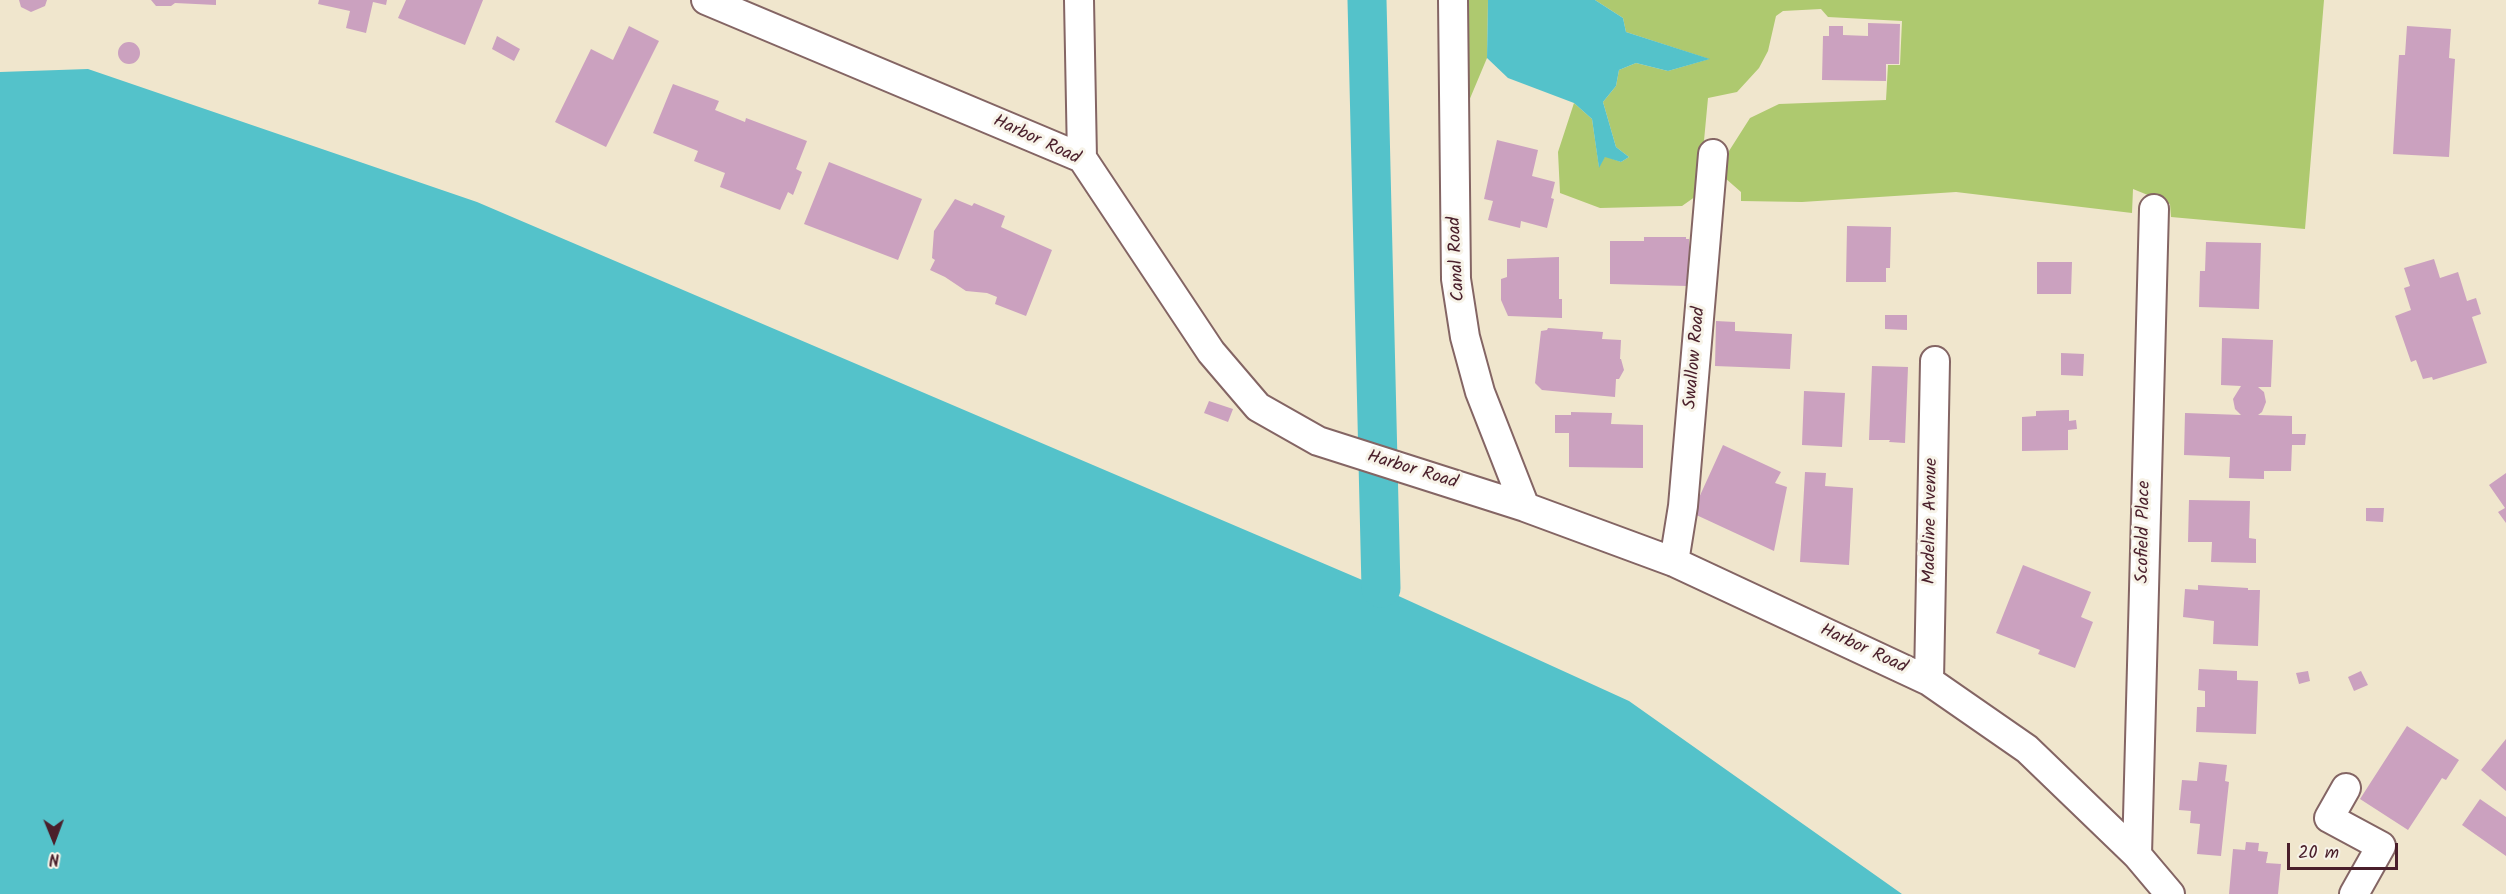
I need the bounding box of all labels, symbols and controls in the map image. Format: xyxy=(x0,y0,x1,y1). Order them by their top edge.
street label: Harbor Road xyxy=(989,111,1083,171)
street label: Canal Road xyxy=(1445,216,1471,302)
street label: Swallow Road xyxy=(1681,306,1711,410)
street label: Harbor Road xyxy=(1364,447,1460,495)
street label: Madeline Avenue xyxy=(1920,458,1944,584)
street label: Scofield Place xyxy=(2133,480,2157,584)
street label: Harbor Road xyxy=(1816,620,1910,680)
north arrow xyxy=(24,810,84,870)
scale bar xyxy=(2290,831,2401,869)
text: 20 m xyxy=(2298,839,2339,868)
text: N xyxy=(49,846,60,871)

